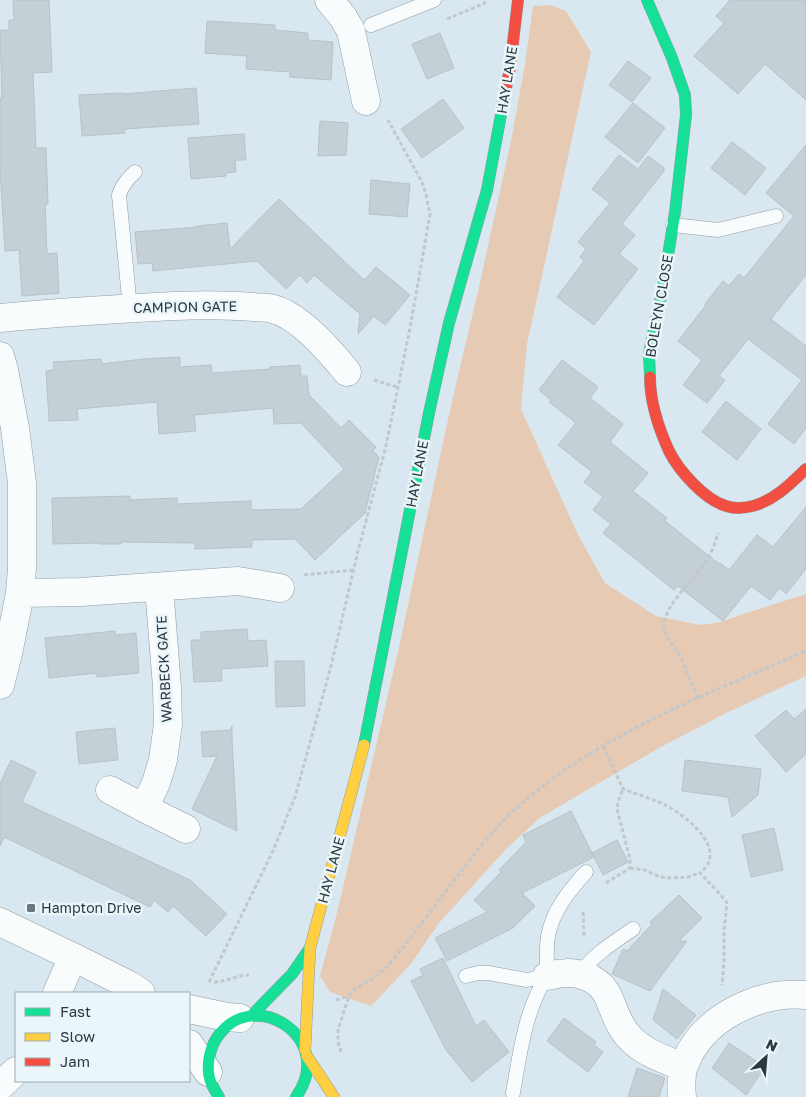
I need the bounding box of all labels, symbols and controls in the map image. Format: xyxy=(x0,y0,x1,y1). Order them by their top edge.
street label: HAY LANE xyxy=(493,45,520,115)
street label: BOLEYN CLOSE xyxy=(641,253,676,359)
street label: CAMPION GATE xyxy=(133,297,237,316)
street label: HAY LANE xyxy=(402,439,431,509)
street label: WARBECK GATE xyxy=(152,615,175,723)
street label: HAY LANE xyxy=(314,835,348,905)
place label: Hampton Drive xyxy=(41,899,141,916)
marker: Hampton Drive xyxy=(25,902,37,914)
legend xyxy=(15,992,190,1082)
text: Fast xyxy=(60,1002,91,1020)
text: Slow xyxy=(60,1027,95,1045)
north arrow xyxy=(741,1032,791,1082)
text: N xyxy=(763,1035,780,1055)
text: Jam xyxy=(60,1052,90,1070)

